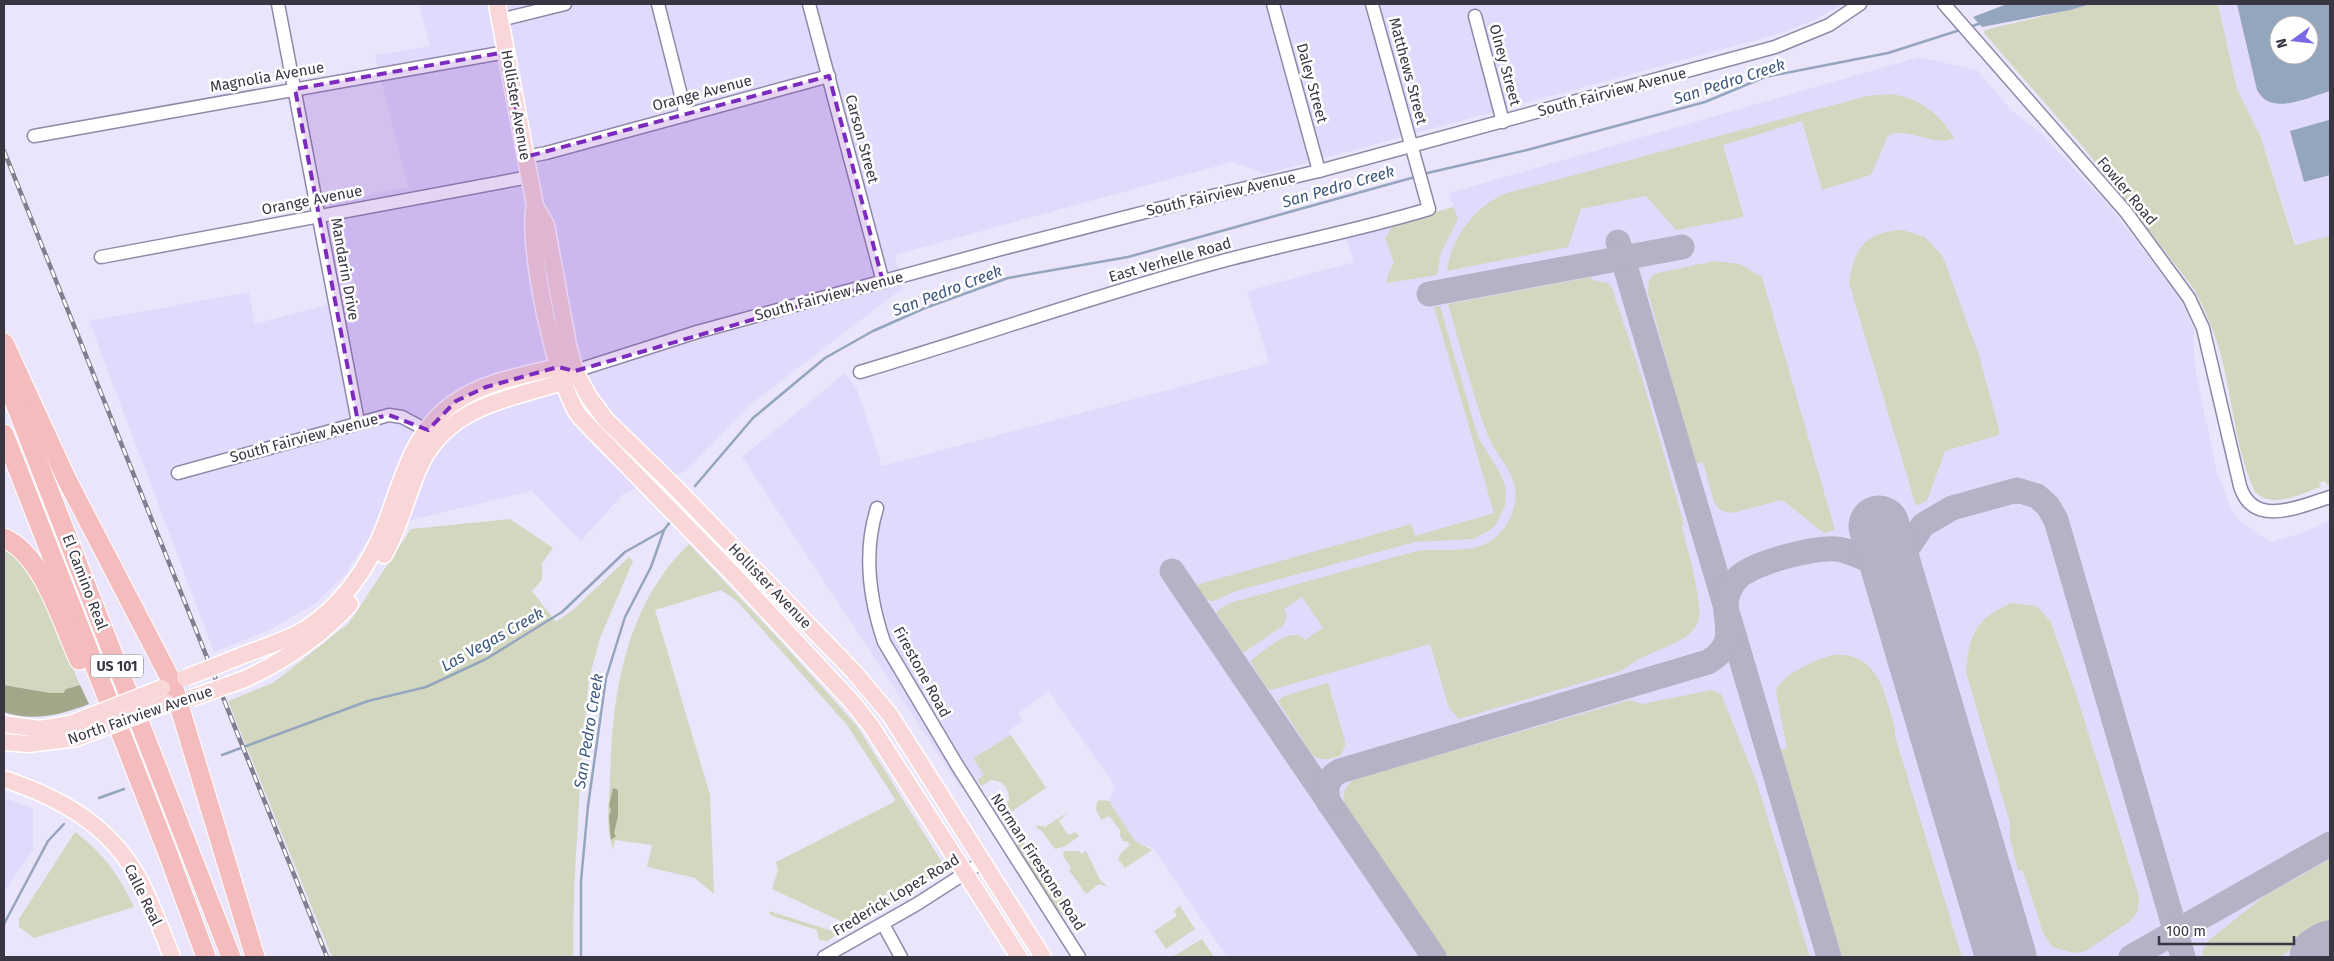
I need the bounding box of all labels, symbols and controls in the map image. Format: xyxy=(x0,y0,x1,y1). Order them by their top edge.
north arrow xyxy=(2269,15,2319,65)
street label: Matthews Street xyxy=(1385,16,1431,127)
street label: Olney Street xyxy=(1485,22,1525,108)
text: N xyxy=(2273,37,2291,50)
street label: Daley Street xyxy=(1293,41,1331,125)
street label: Hollister Avenue xyxy=(497,48,535,162)
water label: San Pedro Creek xyxy=(1670,54,1787,109)
street label: Magnolia Avenue xyxy=(209,58,325,96)
street label: South Fairview Avenue xyxy=(1536,64,1688,120)
street label: Orange Avenue xyxy=(650,71,754,115)
street label: Carson Street xyxy=(842,93,883,186)
street label: Fowler Road xyxy=(2093,153,2161,229)
water label: San Pedro Creek xyxy=(1279,161,1397,212)
street label: South Fairview Avenue xyxy=(1145,168,1297,220)
street label: Orange Avenue xyxy=(260,181,364,219)
street label: Mandarin Drive xyxy=(327,216,363,322)
street label: East Verhelle Road xyxy=(1107,234,1233,286)
water label: San Pedro Creek xyxy=(889,261,1005,320)
street label: South Fairview Avenue xyxy=(753,268,905,324)
street label: South Fairview Avenue xyxy=(228,410,380,466)
street label: El Camino Real xyxy=(59,532,112,633)
street label: Hollister Avenue xyxy=(725,539,815,633)
water label: Las Vegas Creek xyxy=(438,603,547,675)
street label: Firestone Road xyxy=(890,623,954,721)
road number: US 101 xyxy=(91,654,143,678)
water label: San Pedro Creek xyxy=(570,672,607,791)
street label: North Fairview Avenue xyxy=(65,682,215,748)
street label: Norman Firestone Road xyxy=(987,790,1089,934)
street label: Frederick Lopez Road xyxy=(830,850,962,940)
street label: Calle Real xyxy=(120,861,166,929)
scale bar xyxy=(2159,914,2294,946)
text: 100 m xyxy=(2166,922,2206,940)

